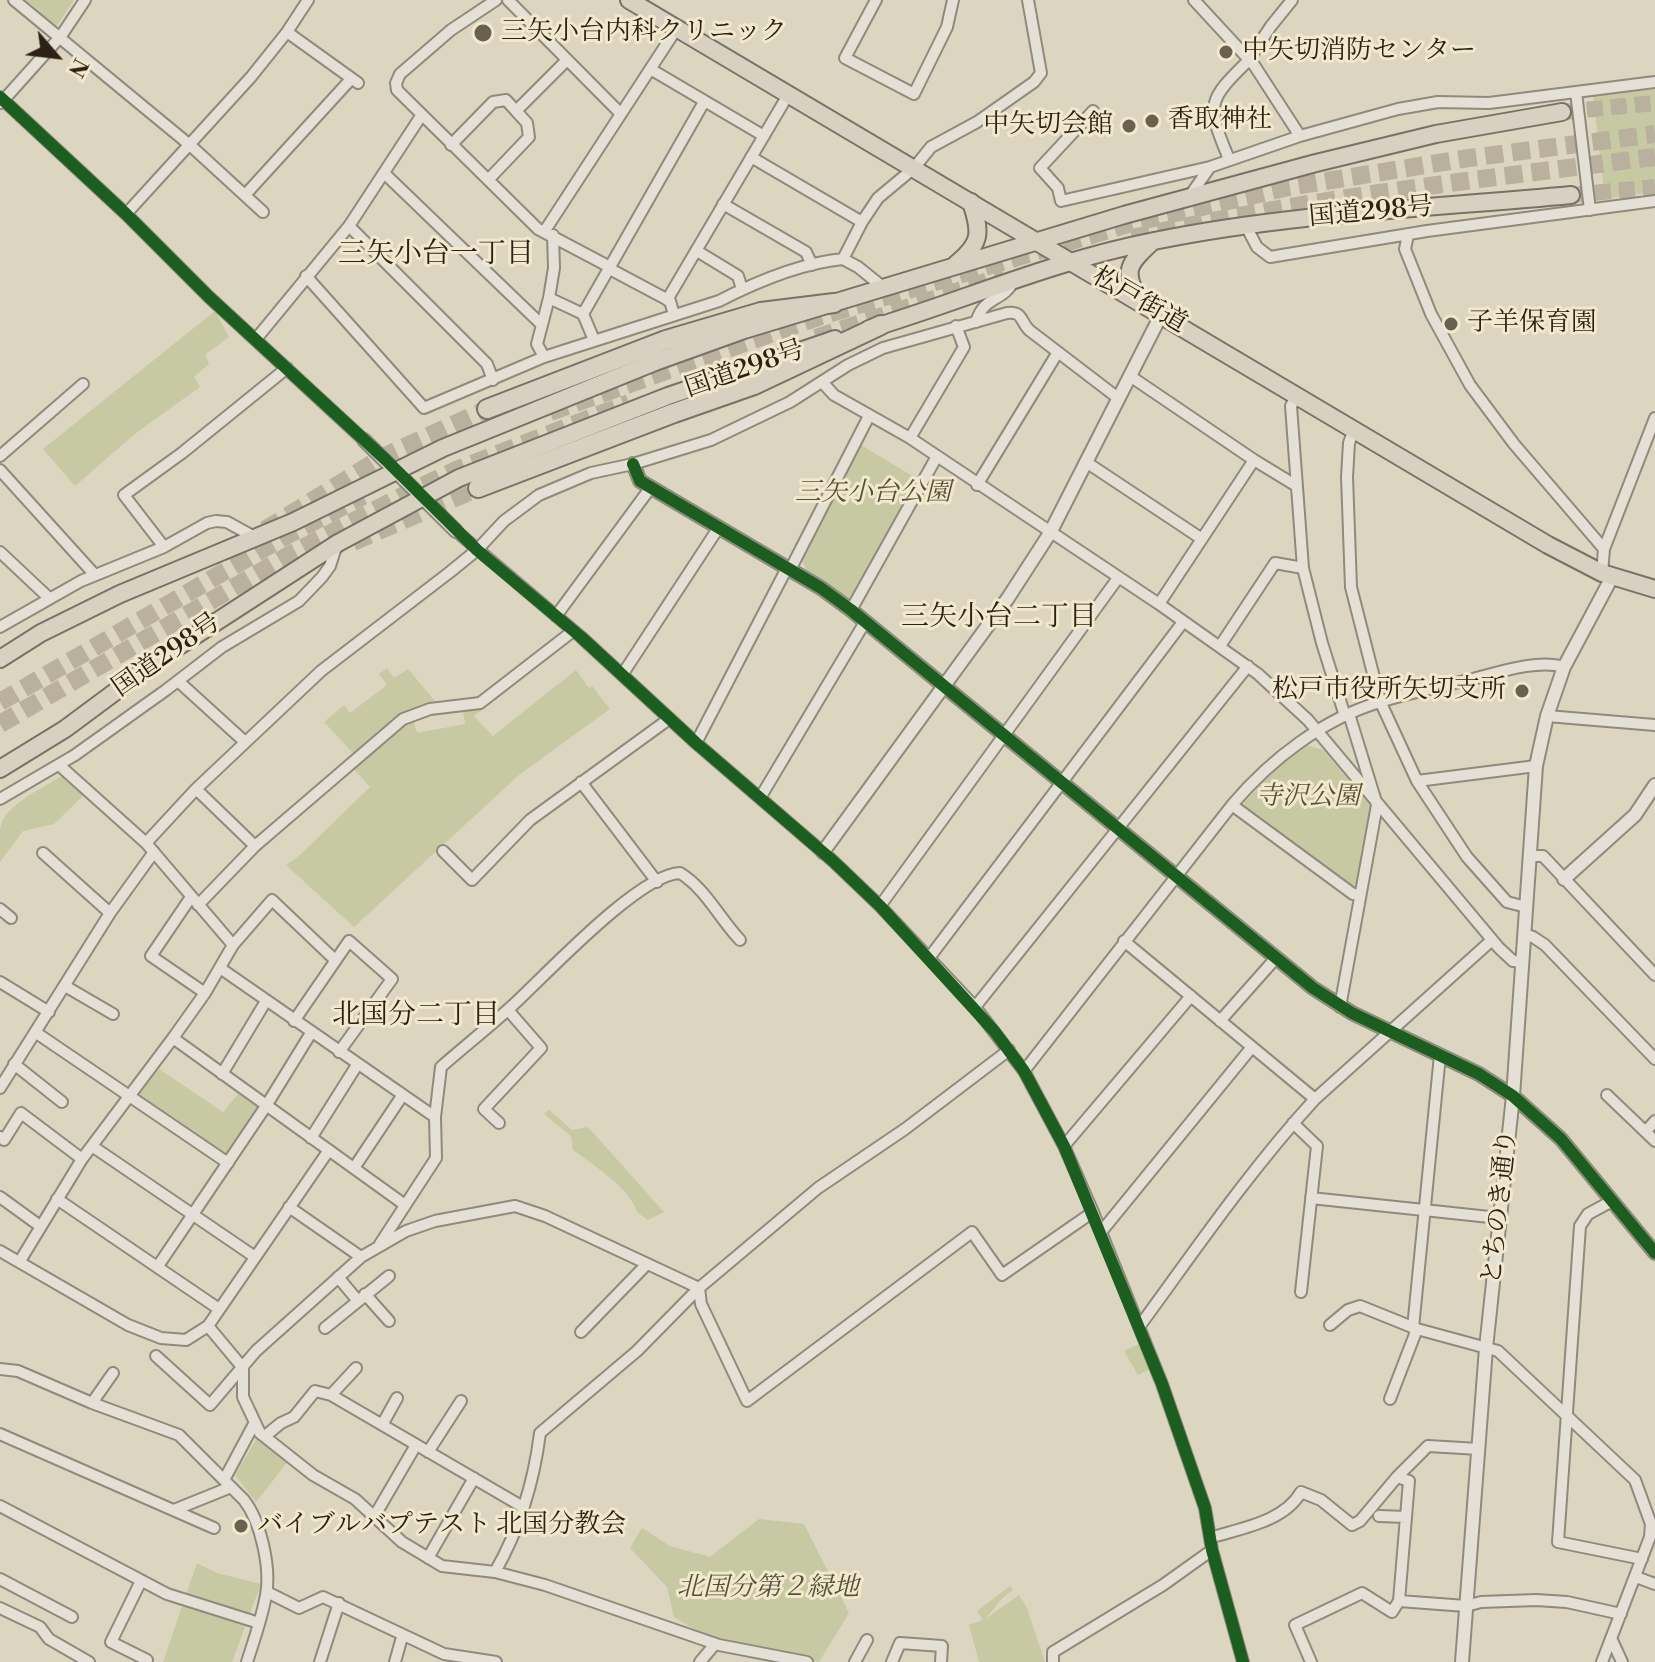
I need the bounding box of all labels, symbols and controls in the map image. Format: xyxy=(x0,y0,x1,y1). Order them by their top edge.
north arrow xyxy=(16,16,96,96)
place label: 三矢小台内科クリニック xyxy=(501,17,787,49)
marker: 三矢小台内科クリニック xyxy=(472,22,494,44)
place label: 中矢切消防センター xyxy=(1242,36,1476,68)
marker: 中矢切消防センター xyxy=(1217,43,1235,61)
text: N xyxy=(62,53,94,82)
place label: 香取神社 xyxy=(1168,105,1272,137)
place label: 中矢切会館 xyxy=(983,110,1113,142)
marker: 香取神社 xyxy=(1143,112,1161,130)
marker: 中矢切会館 xyxy=(1120,117,1138,135)
street label: 国道298号 xyxy=(1308,192,1434,234)
district label: 三矢小台一丁目 xyxy=(338,238,534,272)
street label: 松戸街道 xyxy=(1086,261,1192,341)
place label: 子羊保育園 xyxy=(1467,308,1597,340)
marker: 子羊保育園 xyxy=(1442,315,1460,333)
street label: 国道298号 xyxy=(681,335,809,405)
park label: 三矢小台公園 xyxy=(795,478,951,510)
district label: 三矢小台二丁目 xyxy=(901,601,1097,635)
street label: 国道298号 xyxy=(107,608,227,704)
place label: 松戸市役所矢切支所 xyxy=(1272,675,1506,707)
marker: 松戸市役所矢切支所 xyxy=(1513,682,1531,700)
park label: 寺沢公園 xyxy=(1256,782,1360,814)
district label: 北国分二丁目 xyxy=(332,999,500,1033)
street label: とちのき通り xyxy=(1477,1128,1525,1286)
place label: バイブルバプテスト 北国分教会 xyxy=(257,1510,626,1542)
marker: バイブルバプテスト 北国分教会 xyxy=(232,1517,250,1535)
park label: 北国分第２緑地 xyxy=(677,1573,859,1605)

